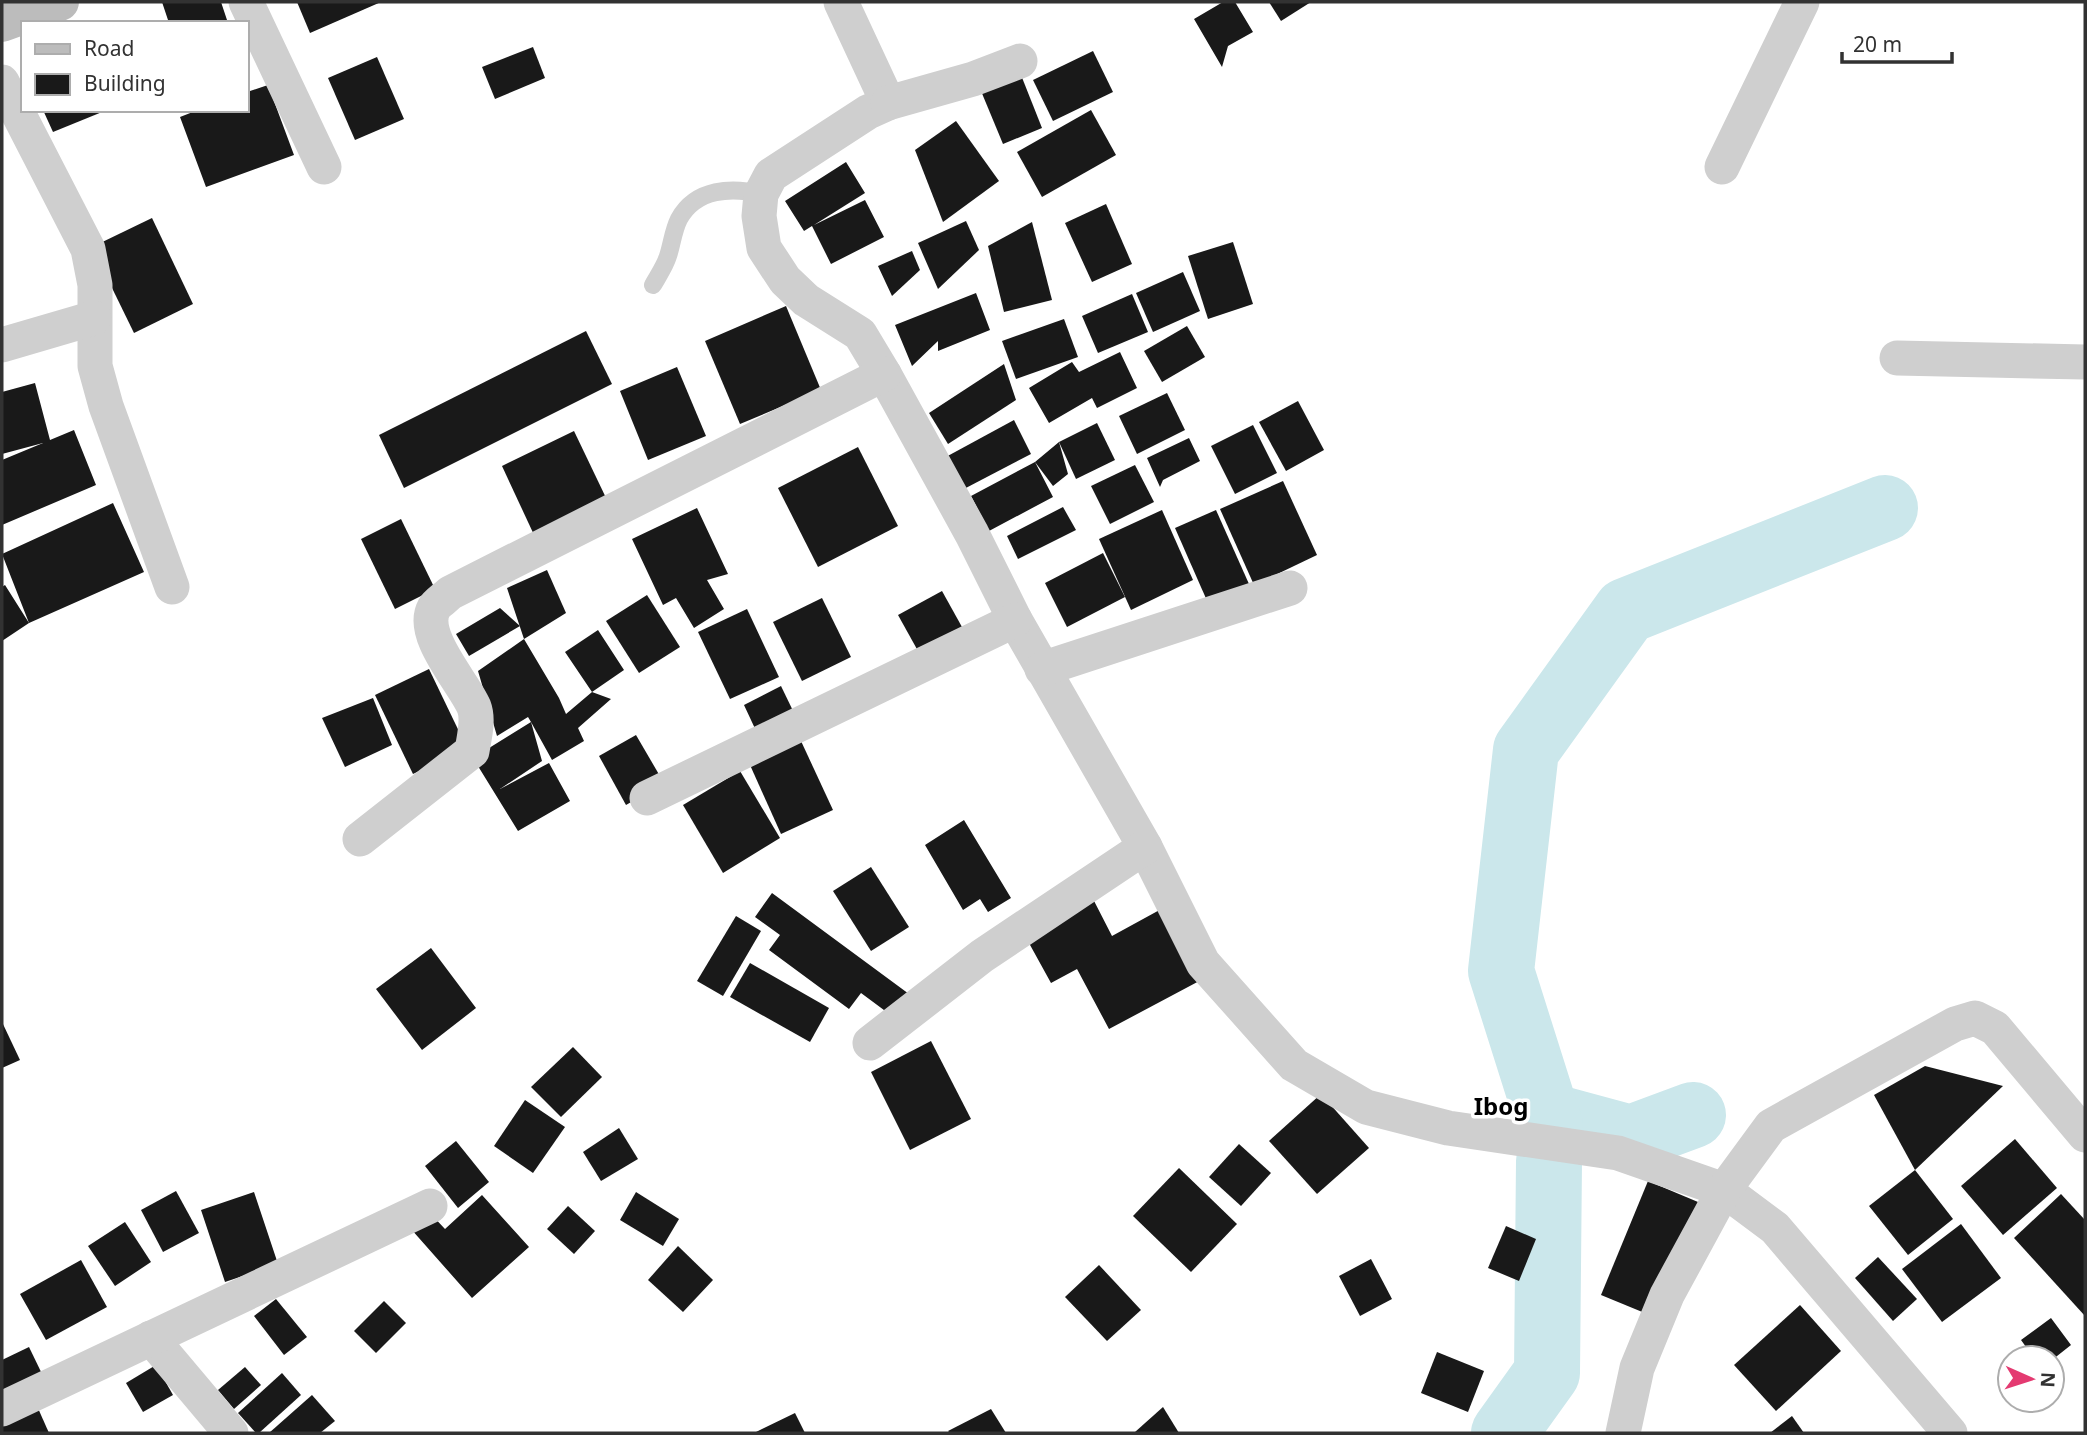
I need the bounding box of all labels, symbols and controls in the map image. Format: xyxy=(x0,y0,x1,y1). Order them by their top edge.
legend xyxy=(21,21,248,112)
scale bar xyxy=(1842,21,1952,65)
text: 20 m xyxy=(1853,30,1902,58)
text: Road xyxy=(84,34,134,62)
text: Building xyxy=(84,69,166,97)
district label: Ibog xyxy=(1474,1089,1528,1122)
north arrow xyxy=(1996,1344,2066,1414)
text: N xyxy=(2035,1371,2061,1388)

